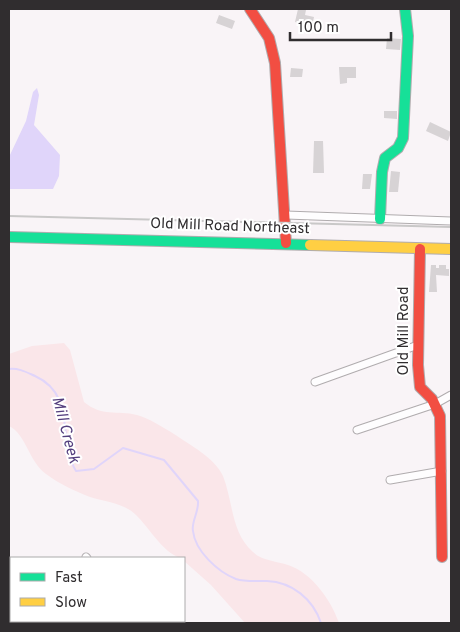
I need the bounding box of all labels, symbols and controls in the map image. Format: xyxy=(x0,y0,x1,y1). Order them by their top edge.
scale bar xyxy=(290,10,391,42)
text: 100 m xyxy=(298,19,339,38)
street label: Old Mill Road Northeast xyxy=(150,215,310,239)
street label: Old Mill Road xyxy=(395,287,414,375)
water label: Mill Creek xyxy=(47,394,84,466)
legend xyxy=(10,557,185,622)
text: Fast xyxy=(55,569,83,588)
text: Slow xyxy=(55,594,87,613)

